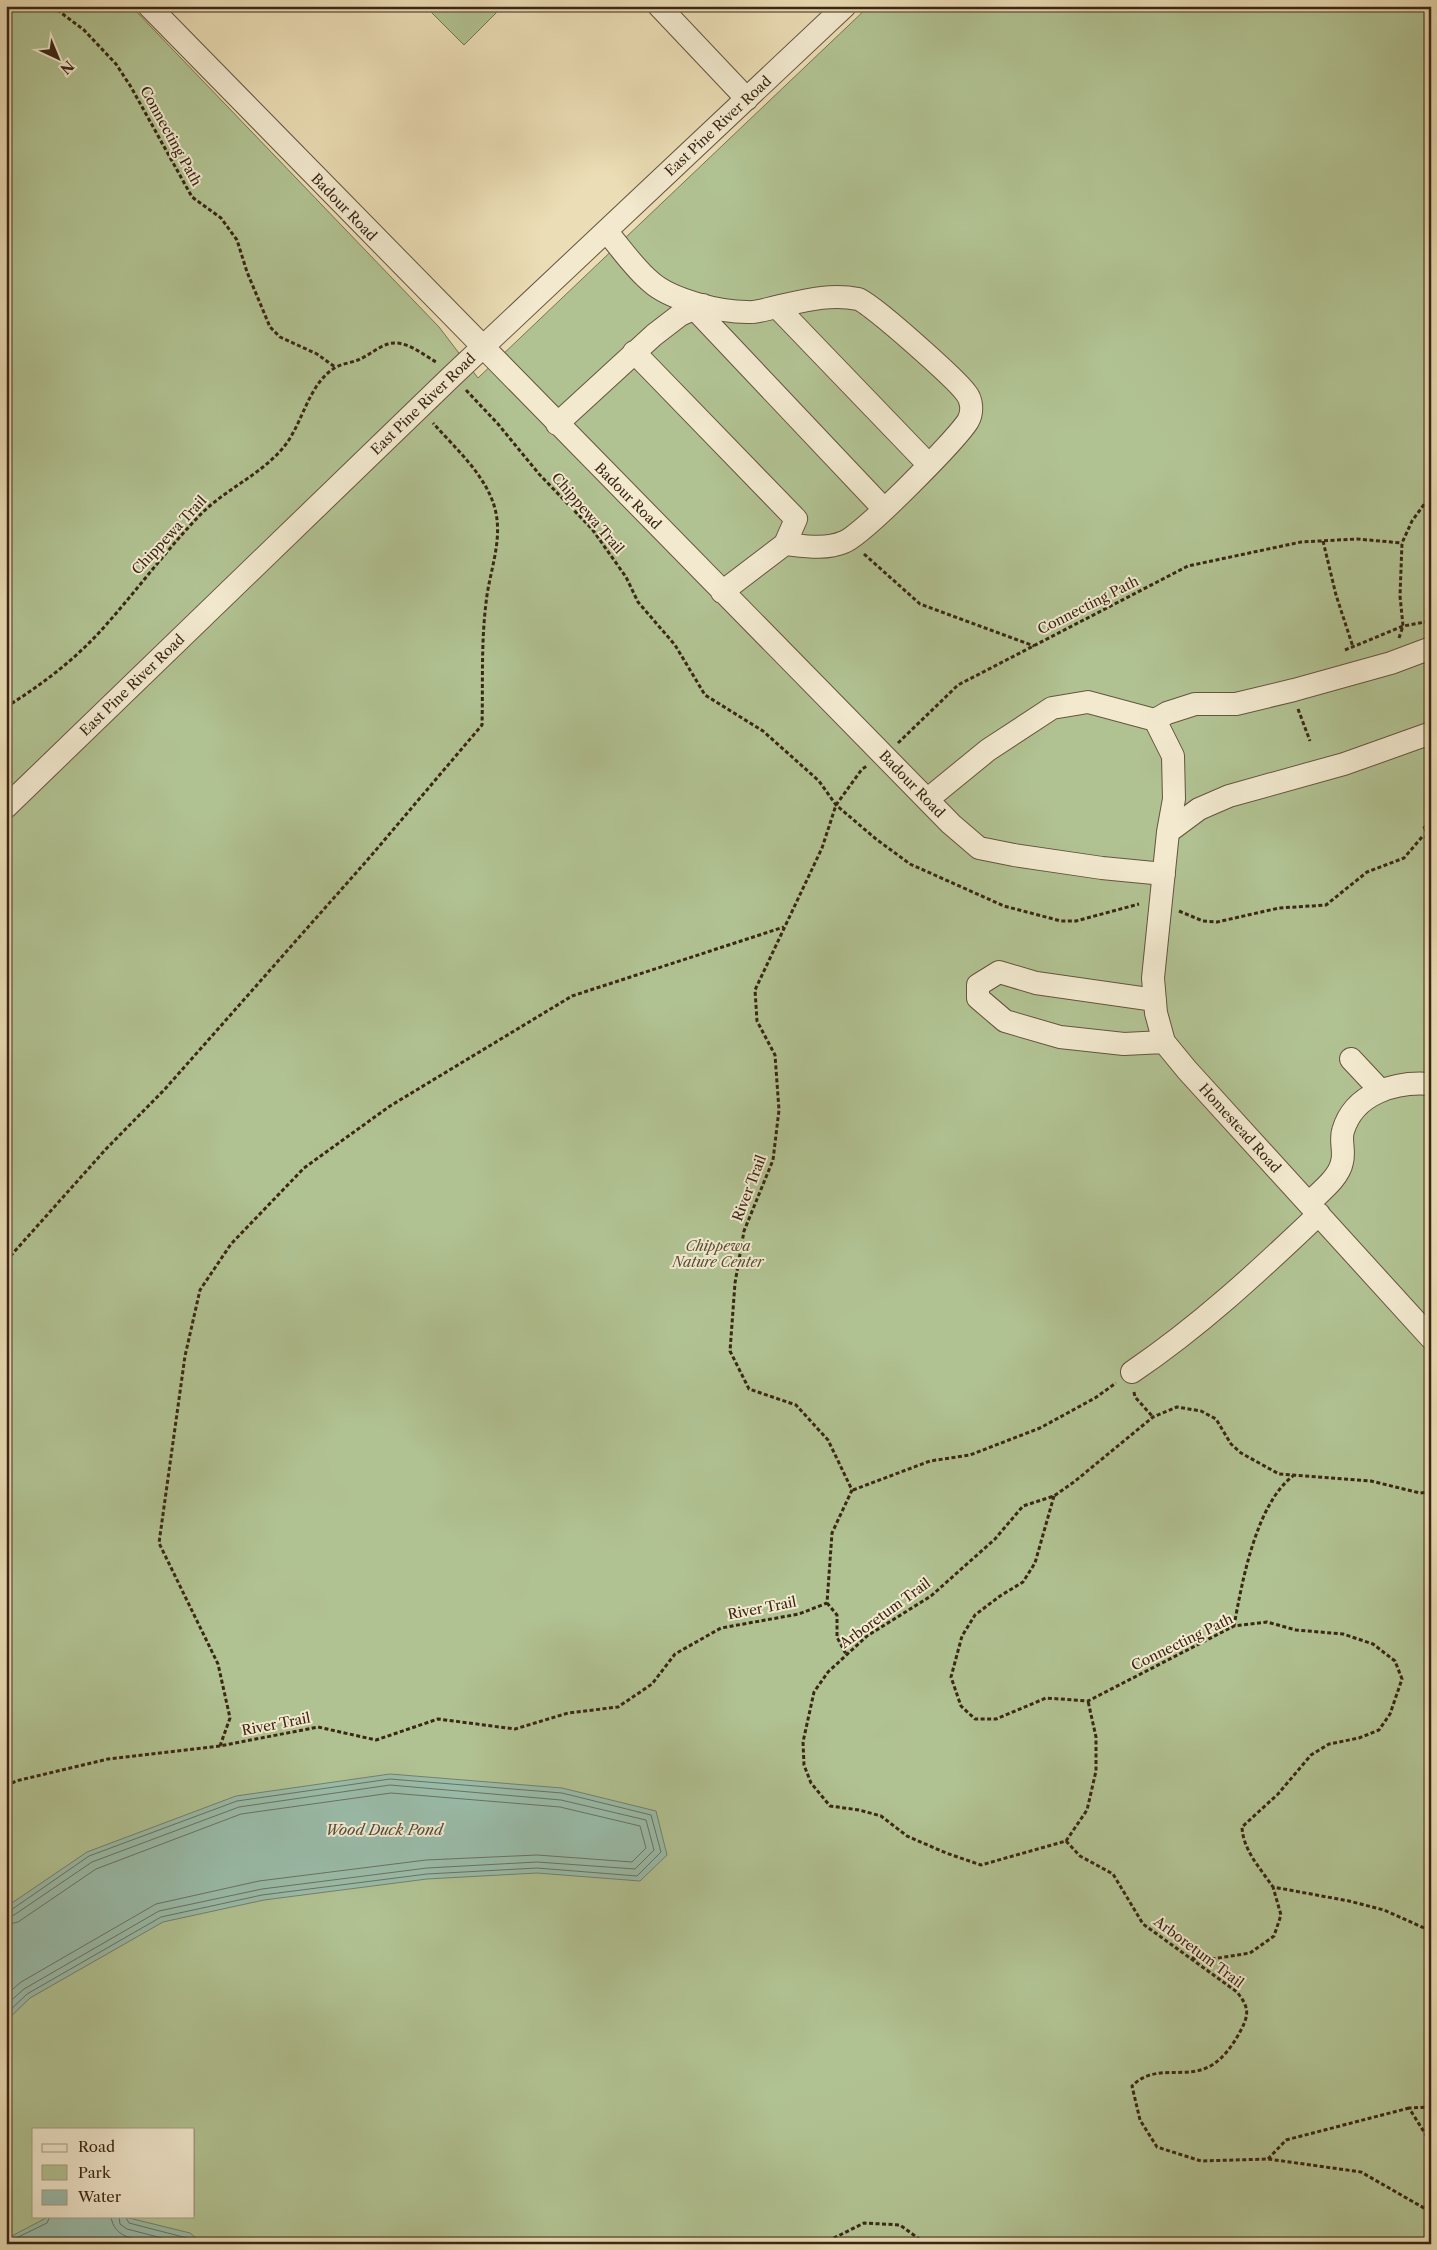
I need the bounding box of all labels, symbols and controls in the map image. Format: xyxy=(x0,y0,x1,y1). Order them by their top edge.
north arrow xyxy=(32,32,82,82)
text: N xyxy=(56,57,78,78)
street label: East Pine River Road xyxy=(661,72,775,180)
street label: Connecting Path xyxy=(136,83,206,189)
street label: Badour Road xyxy=(307,170,381,245)
street label: East Pine River Road xyxy=(367,349,480,459)
street label: Badour Road xyxy=(591,459,665,533)
street label: Chippewa Trail xyxy=(548,469,628,557)
street label: Chippewa Trail xyxy=(128,492,210,578)
street label: Connecting Path xyxy=(1034,572,1142,638)
street label: East Pine River Road xyxy=(76,630,189,740)
street label: Badour Road xyxy=(875,747,949,822)
street label: Homestead Road xyxy=(1195,1080,1285,1177)
street label: River Trail xyxy=(728,1152,770,1224)
park label: Chippewa Nature Center xyxy=(671,1237,765,1271)
street label: Arboretum Trail xyxy=(835,1574,934,1653)
street label: River Trail xyxy=(726,1593,798,1623)
street label: Connecting Path xyxy=(1128,1609,1236,1674)
street label: River Trail xyxy=(240,1709,312,1739)
water label: Wood Duck Pond xyxy=(325,1820,445,1839)
street label: Arboretum Trail xyxy=(1150,1912,1248,1992)
legend xyxy=(32,2128,195,2218)
text: Road xyxy=(78,2137,115,2156)
text: Park xyxy=(78,2163,112,2182)
text: Water xyxy=(77,2187,122,2206)

